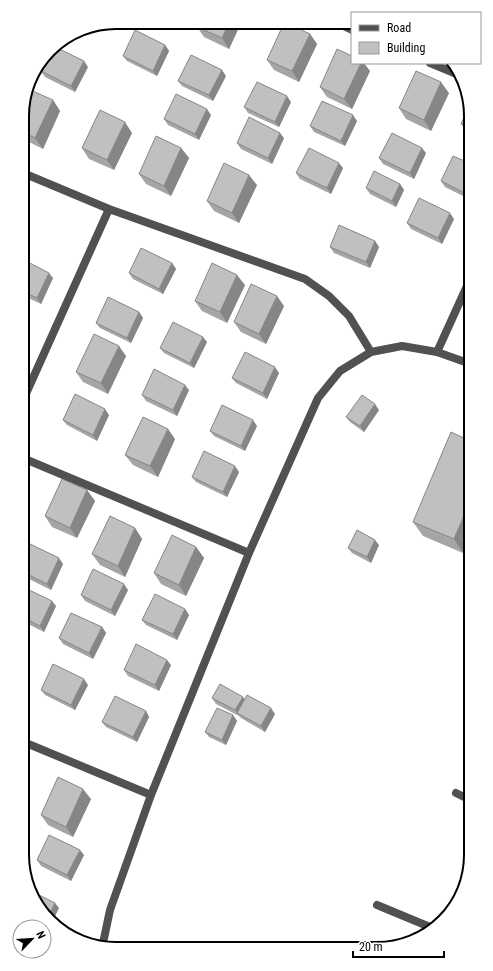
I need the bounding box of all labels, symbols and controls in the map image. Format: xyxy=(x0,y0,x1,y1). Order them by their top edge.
legend xyxy=(351,12,481,64)
text: Road xyxy=(387,21,411,35)
text: Building xyxy=(387,41,425,55)
north arrow xyxy=(12,919,52,959)
text: N xyxy=(33,929,48,941)
scale bar xyxy=(353,933,444,959)
text: 20 m xyxy=(359,940,383,954)

